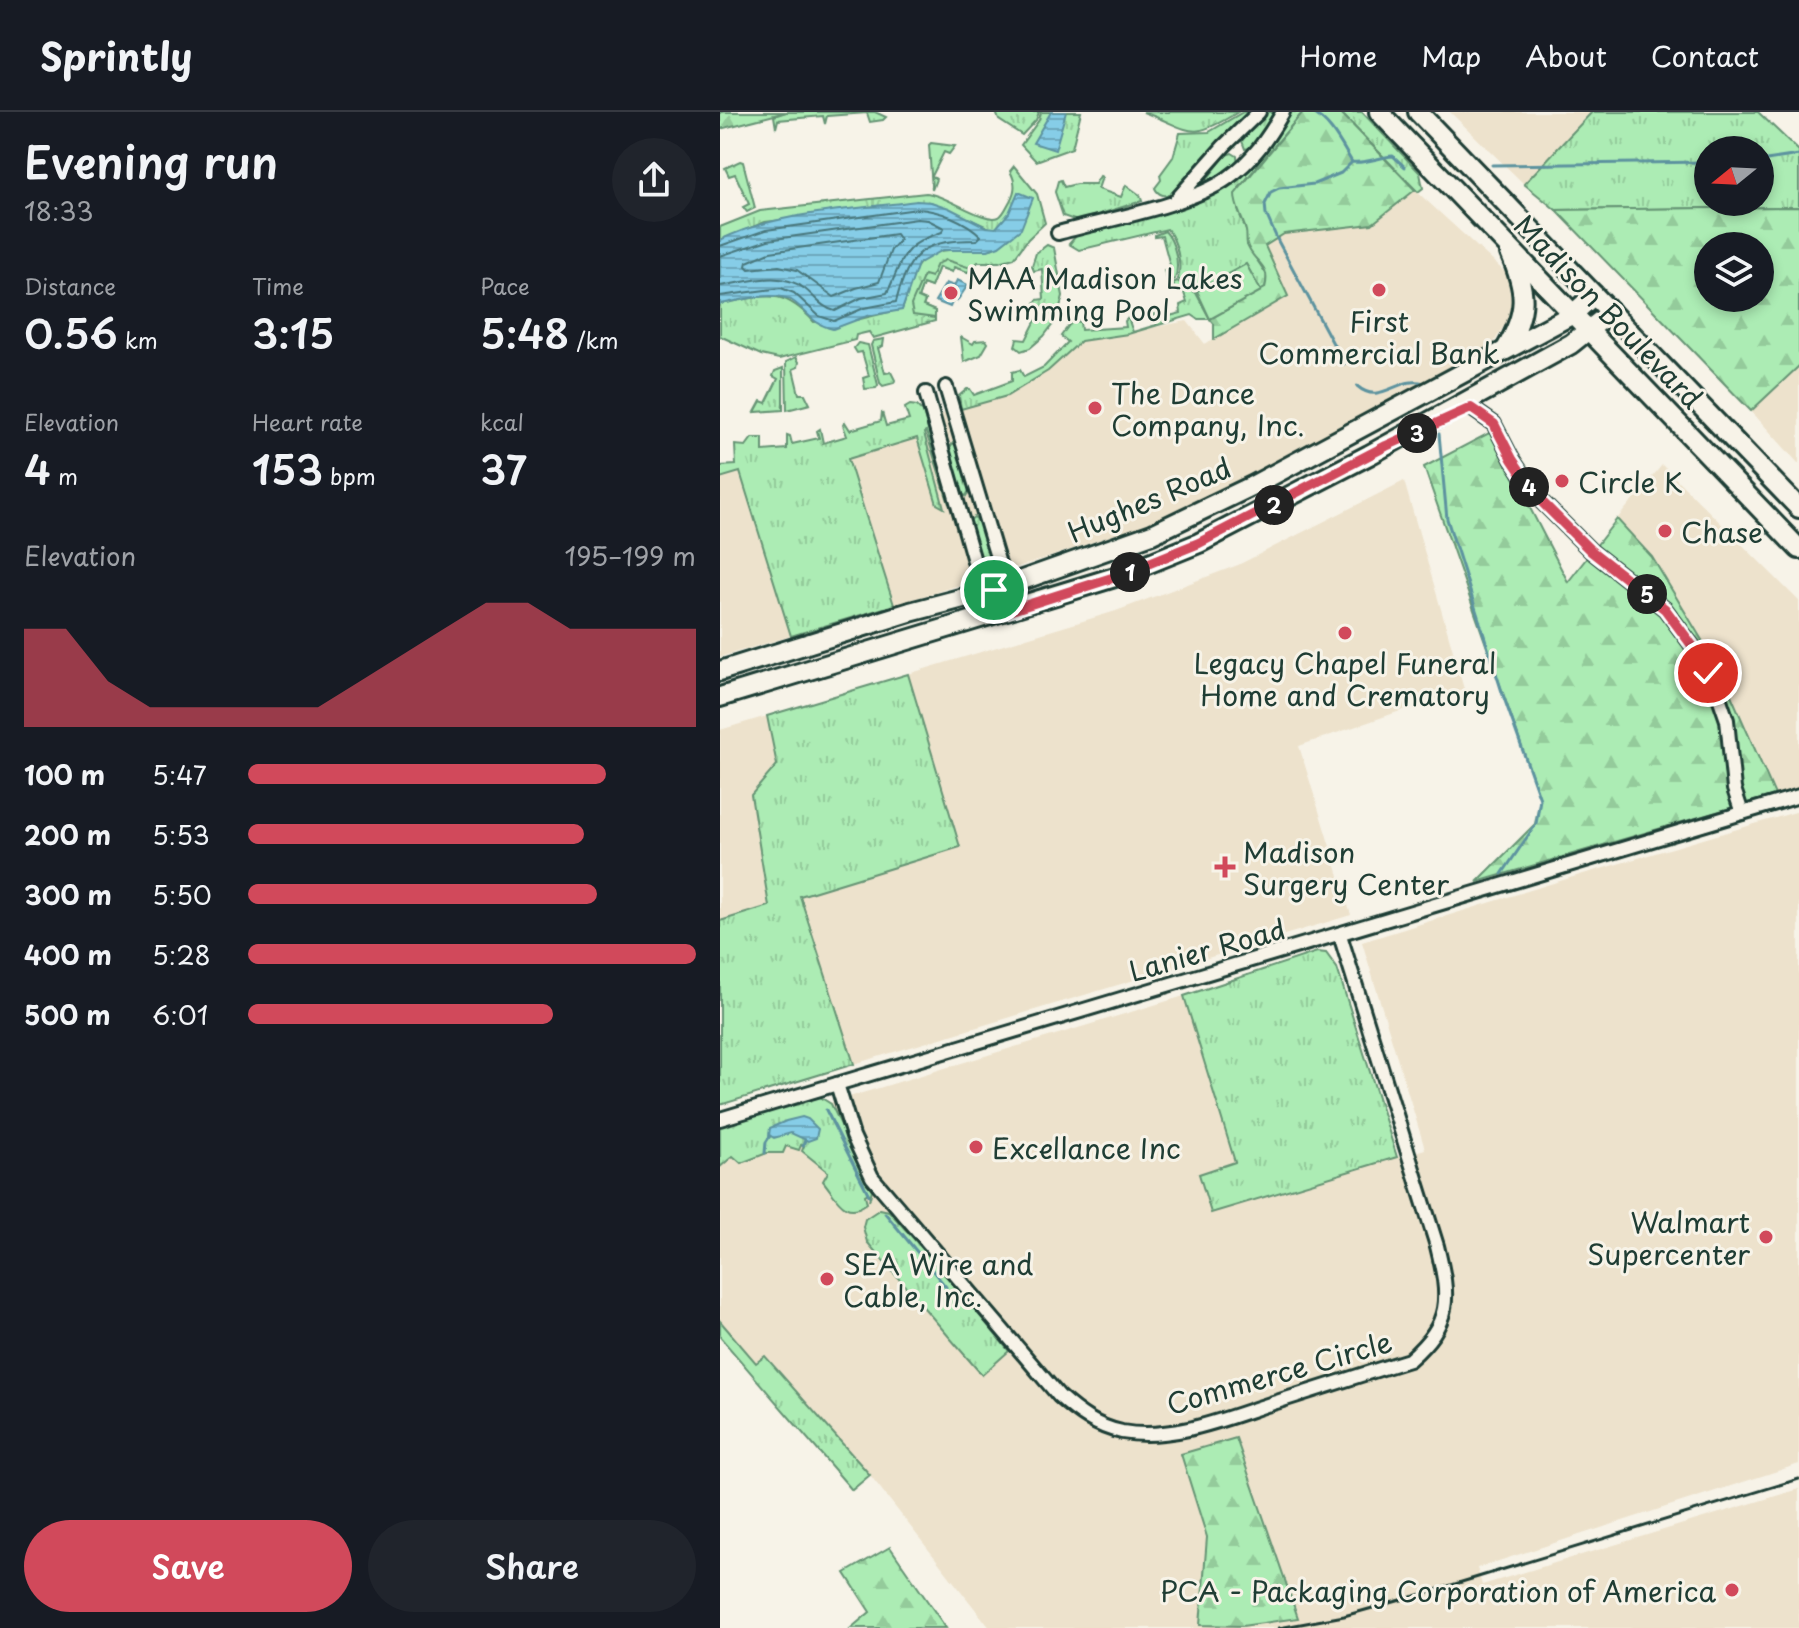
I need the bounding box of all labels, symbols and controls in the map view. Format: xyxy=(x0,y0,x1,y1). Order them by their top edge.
text: Sprintly xyxy=(40,27,193,84)
text: Home xyxy=(1299,34,1377,77)
text: Map xyxy=(1421,34,1481,77)
text: About xyxy=(1525,34,1607,77)
text: Contact xyxy=(1651,34,1759,77)
text: Evening run xyxy=(24,128,278,194)
north arrow xyxy=(1694,136,1774,216)
map controls xyxy=(1694,136,1774,312)
button: share xyxy=(612,138,696,222)
text: 18:33 xyxy=(24,191,94,230)
street label: Madison Boulevard xyxy=(1505,204,1713,418)
button: layers xyxy=(1694,232,1774,312)
place label: MAA Madison Lakes Swimming Pool xyxy=(967,256,1243,331)
text: Distance xyxy=(24,269,116,302)
text: Time xyxy=(252,269,304,302)
text: Pace xyxy=(480,269,530,302)
marker: First Commercial Bank xyxy=(1370,281,1388,299)
marker: MAA Madison Lakes Swimming Pool xyxy=(942,284,960,302)
place label: First Commercial Bank xyxy=(1258,299,1500,374)
text: 0.56 xyxy=(24,302,118,363)
text: 3:15 xyxy=(252,302,334,363)
text: 5:48 xyxy=(480,302,569,363)
text: km xyxy=(118,323,158,356)
text: /km xyxy=(569,323,619,356)
place label: The Dance Company, Inc. xyxy=(1111,371,1305,446)
marker: The Dance Company, Inc. xyxy=(1086,399,1104,417)
text: Elevation xyxy=(24,405,119,438)
text: Heart rate xyxy=(252,405,363,438)
text: kcal xyxy=(480,405,524,438)
pin: 3 xyxy=(1397,413,1437,453)
text: 3 xyxy=(1410,416,1424,449)
text: 4 xyxy=(24,438,51,499)
text: 153 xyxy=(252,438,323,499)
text: 37 xyxy=(480,438,527,499)
street label: Hughes Road xyxy=(1061,445,1237,553)
text: m xyxy=(51,459,78,492)
text: bpm xyxy=(323,459,376,492)
place label: Circle K xyxy=(1578,460,1683,503)
pin: 4 xyxy=(1509,467,1549,507)
text: 4 xyxy=(1522,470,1536,503)
marker: Circle K xyxy=(1553,472,1571,490)
pin: 2 xyxy=(1254,485,1294,525)
text: 2 xyxy=(1266,488,1282,521)
place label: Chase xyxy=(1681,510,1763,553)
marker: Chase xyxy=(1656,522,1674,540)
text: Elevation xyxy=(24,536,136,575)
text: 195–199 m xyxy=(565,536,696,575)
pin: 1 xyxy=(1110,552,1150,592)
text: 1 xyxy=(1125,555,1135,588)
pin xyxy=(960,556,1028,624)
icon: arrive xyxy=(972,568,1016,612)
pin: 5 xyxy=(1627,574,1667,614)
text: 5 xyxy=(1640,577,1654,610)
marker: Legacy Chapel Funeral Home and Crematory xyxy=(1336,624,1354,642)
pin xyxy=(1674,639,1742,707)
place label: Legacy Chapel Funeral Home and Crematory xyxy=(1194,641,1496,716)
icon: check xyxy=(1686,651,1730,695)
text: 100 m xyxy=(24,755,105,794)
text: 5:47 xyxy=(152,755,207,794)
text: 200 m xyxy=(24,815,111,854)
text: 5:53 xyxy=(152,815,210,854)
place label: Madison Surgery Center xyxy=(1243,830,1449,905)
marker: Madison Surgery Center xyxy=(1214,856,1236,878)
text: 300 m xyxy=(24,875,112,914)
text: 5:50 xyxy=(152,875,212,914)
street label: Lanier Road xyxy=(1124,906,1290,992)
text: 400 m xyxy=(24,935,112,974)
text: 5:28 xyxy=(152,935,211,974)
text: 500 m xyxy=(24,995,110,1034)
text: 6:01 xyxy=(152,995,208,1034)
place label: Excellance Inc xyxy=(992,1126,1181,1169)
marker: Excellance Inc xyxy=(967,1138,985,1156)
place label: Walmart Supercenter xyxy=(1587,1200,1750,1275)
marker: Walmart Supercenter xyxy=(1757,1228,1775,1246)
place label: SEA Wire and Cable, Inc. xyxy=(843,1242,1033,1317)
marker: SEA Wire and Cable, Inc. xyxy=(818,1270,836,1288)
street label: Commerce Circle xyxy=(1161,1319,1397,1425)
button: Save xyxy=(24,1520,352,1612)
button: Share xyxy=(368,1520,696,1612)
place label: PCA - Packaging Corporation of America xyxy=(1160,1569,1716,1612)
marker: PCA - Packaging Corporation of America xyxy=(1723,1581,1741,1599)

